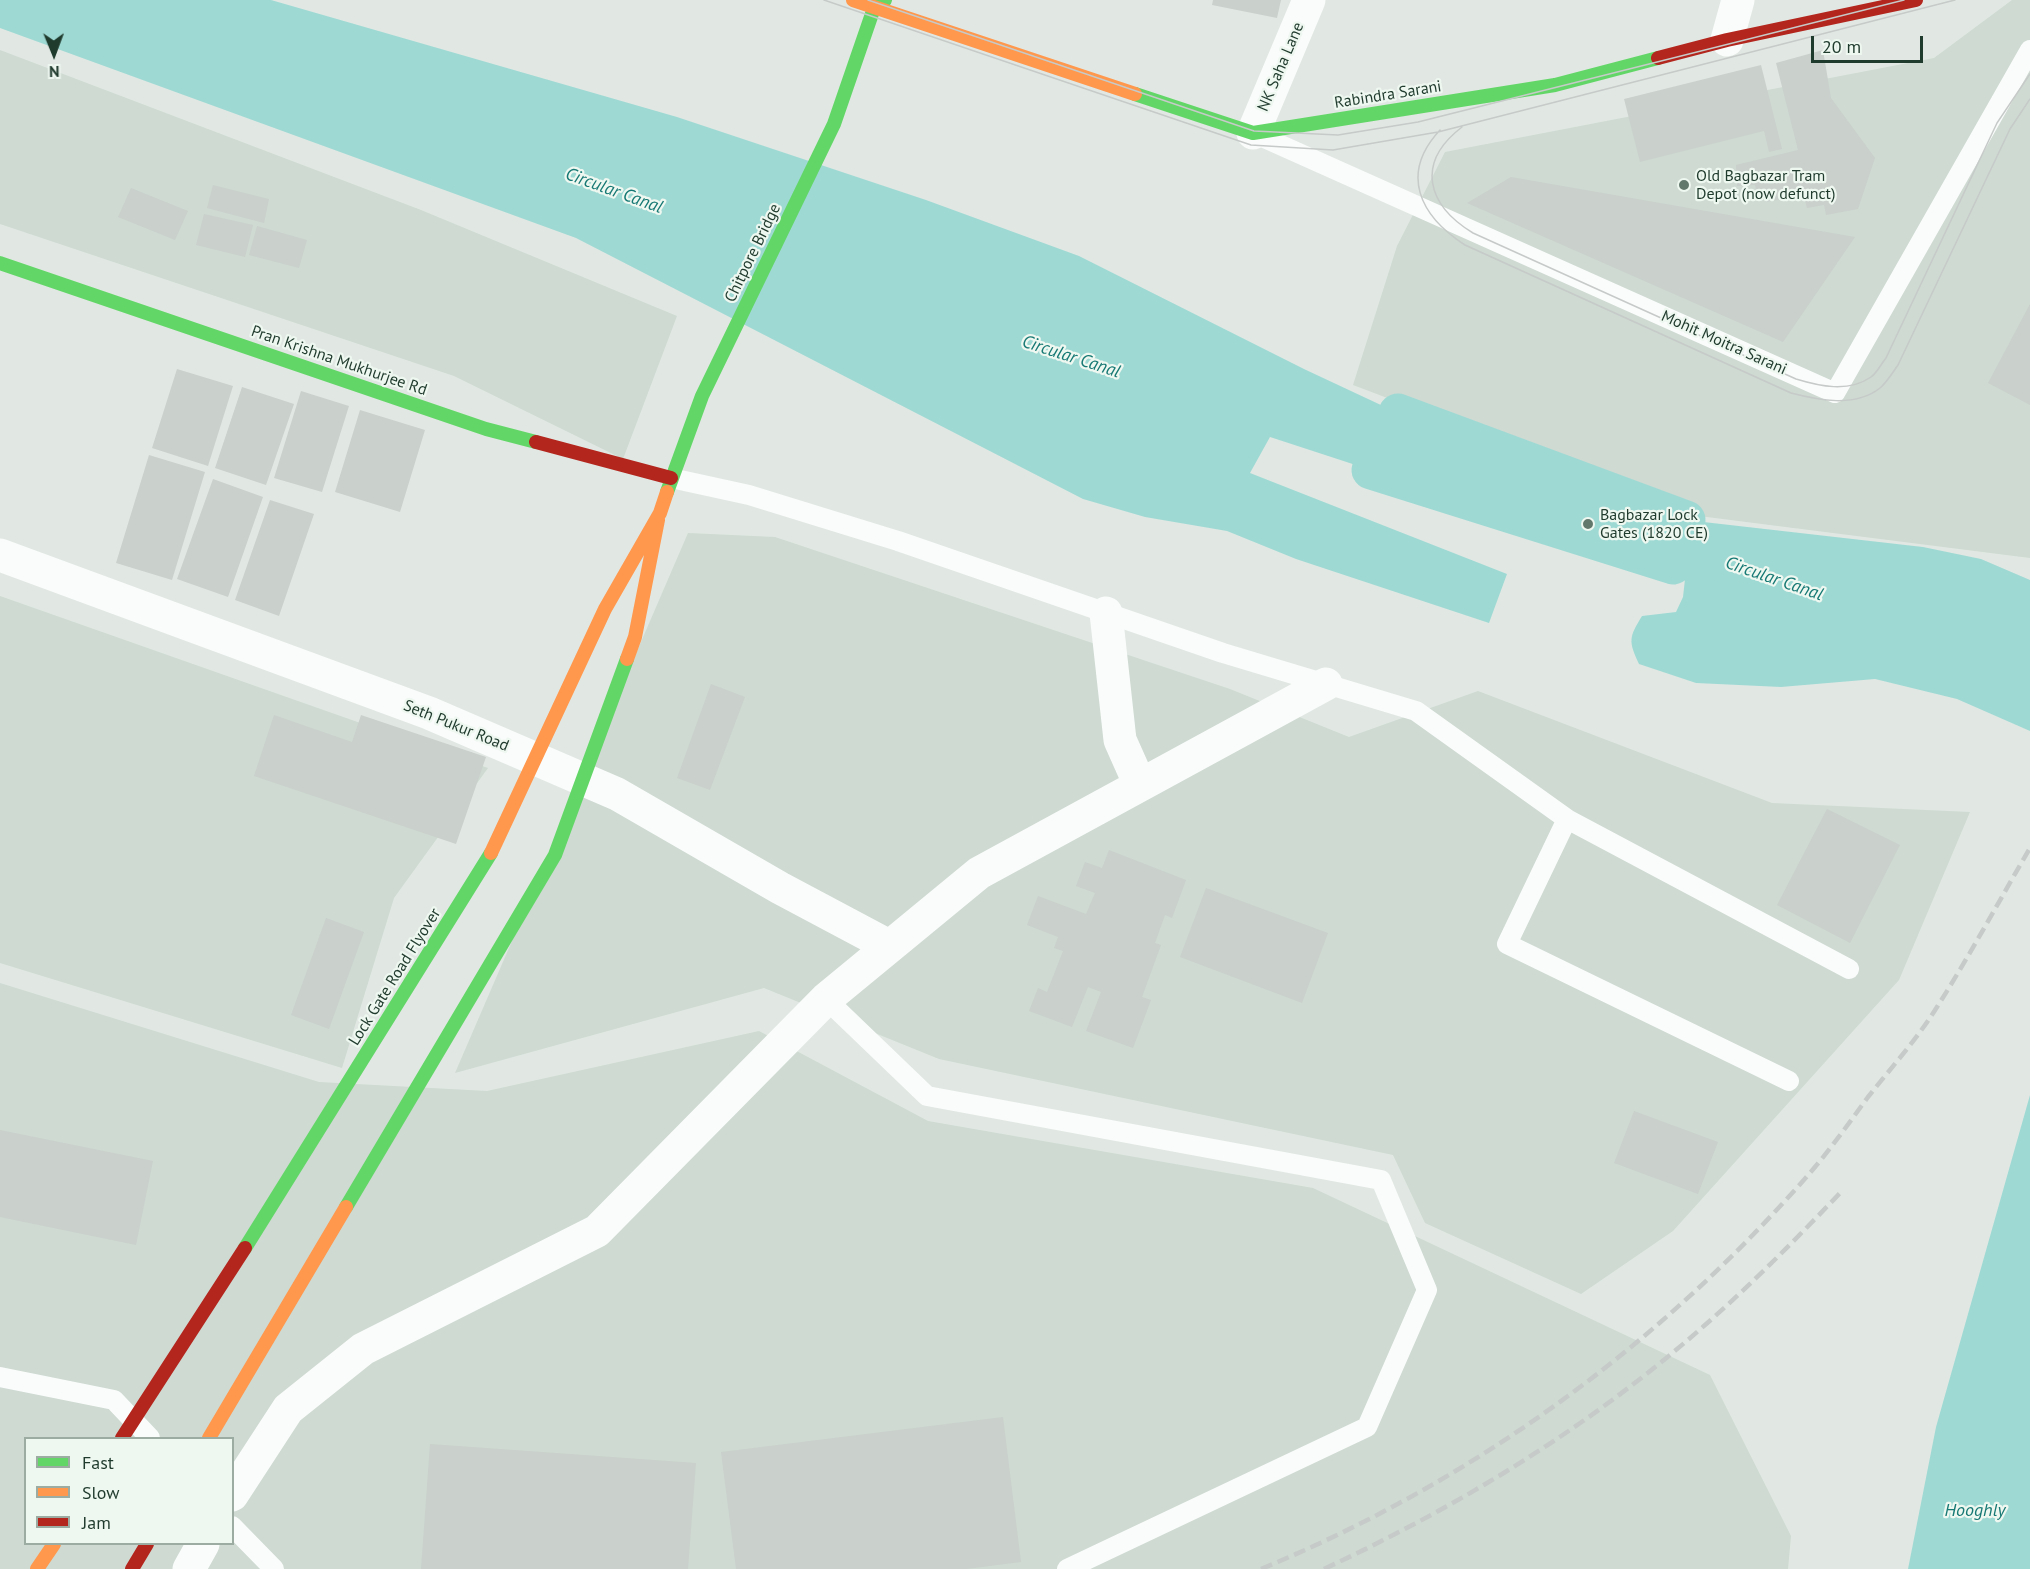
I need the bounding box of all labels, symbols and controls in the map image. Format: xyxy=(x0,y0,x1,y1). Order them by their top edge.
street label: NK Saha Lane xyxy=(1254,20,1308,114)
north arrow xyxy=(24,24,84,84)
scale bar xyxy=(1814,24,1926,62)
text: 20 m xyxy=(1822,35,1861,58)
text: N xyxy=(49,62,60,82)
street label: Rabindra Sarani xyxy=(1333,77,1443,113)
water label: Circular Canal xyxy=(562,163,666,219)
place label: Old Bagbazar Tram Depot (now defunct) xyxy=(1696,166,1836,204)
marker: Old Bagbazar Tram Depot (now defunct) xyxy=(1677,178,1691,192)
street label: Chitpore Bridge xyxy=(721,201,785,305)
street label: Mohit Moitra Sarani xyxy=(1658,307,1790,379)
street label: Pran Krishna Mukhurjee Rd xyxy=(249,322,429,400)
water label: Circular Canal xyxy=(1019,331,1123,383)
place label: Bagbazar Lock Gates (1820 CE) xyxy=(1600,505,1708,543)
marker: Bagbazar Lock Gates (1820 CE) xyxy=(1581,517,1595,531)
water label: Circular Canal xyxy=(1722,552,1826,606)
street label: Seth Pukur Road xyxy=(401,696,511,756)
street label: Lock Gate Road Flyover xyxy=(345,905,445,1049)
legend xyxy=(24,1437,234,1545)
text: Fast xyxy=(82,1451,114,1474)
text: Slow xyxy=(82,1481,120,1504)
water label: Hooghly xyxy=(1945,1500,2005,1522)
text: Jam xyxy=(82,1511,111,1534)

